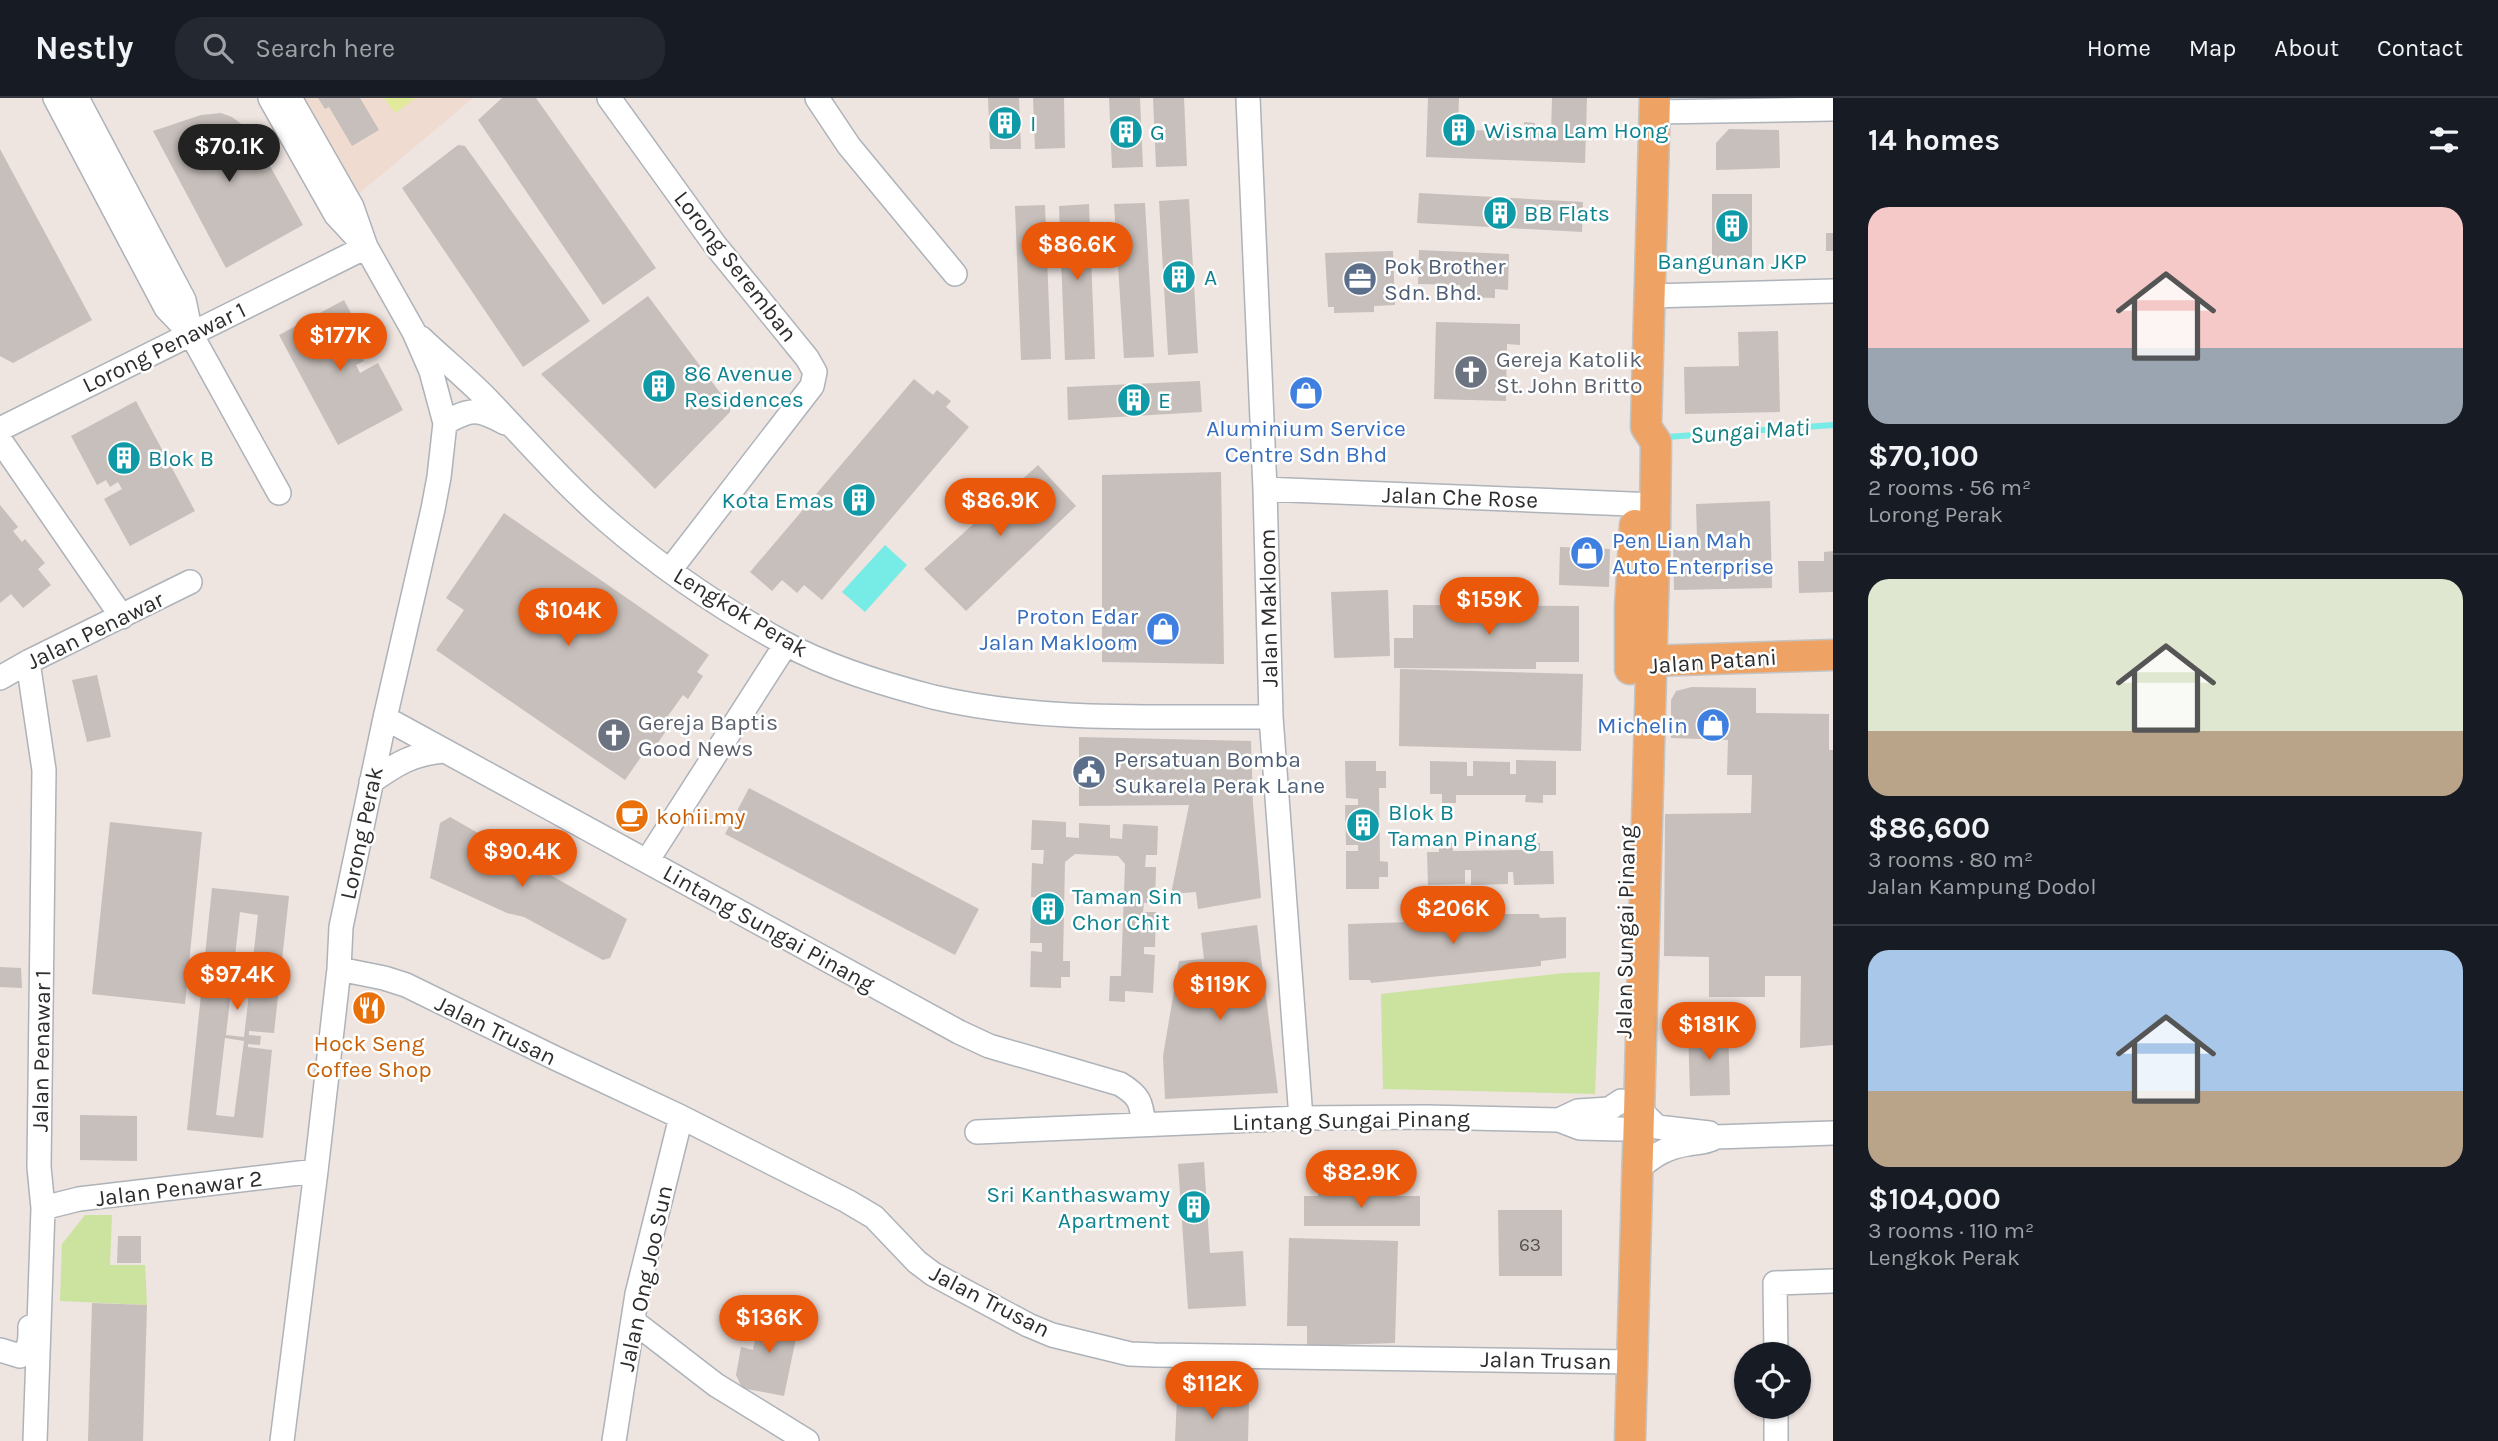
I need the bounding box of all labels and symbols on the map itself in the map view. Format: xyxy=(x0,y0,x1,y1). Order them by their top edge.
building icon: I xyxy=(986,104,1024,142)
place label: I xyxy=(1030,110,1036,137)
building icon: Wisma Lam Hong xyxy=(1440,111,1478,149)
building icon: G xyxy=(1107,113,1145,151)
place label: Wisma Lam Hong xyxy=(1484,117,1668,144)
place label: G xyxy=(1150,119,1165,146)
pin: $70.1K xyxy=(172,125,286,184)
street label: Lorong Seremban xyxy=(668,185,803,347)
building icon: BB Flats xyxy=(1481,194,1519,232)
place label: BB Flats xyxy=(1524,200,1610,227)
building icon: Bangunan JKP xyxy=(1713,207,1751,245)
pin: $86.6K xyxy=(1020,222,1134,282)
place label: Bangunan JKP xyxy=(1657,248,1807,275)
place label: Pok Brother Sdn. Bhd. xyxy=(1384,253,1506,306)
building icon: A xyxy=(1160,258,1198,296)
office icon: Pok Brother Sdn. Bhd. xyxy=(1341,260,1379,298)
place label: A xyxy=(1204,264,1217,291)
street label: Lorong Penawar 1 xyxy=(78,296,250,399)
pin: $177K xyxy=(291,314,389,373)
place label: Gereja Katolik St. John Britto xyxy=(1496,346,1643,399)
church icon: Gereja Katolik St. John Britto xyxy=(1452,353,1490,391)
place label: 86 Avenue Residences xyxy=(684,360,804,413)
building icon: 86 Avenue Residences xyxy=(640,367,678,405)
shop icon: Aluminium Service Centre Sdn Bhd xyxy=(1287,374,1325,412)
building icon: E xyxy=(1115,381,1153,419)
place label: E xyxy=(1158,387,1171,414)
water label: Sungai Mati xyxy=(1689,413,1811,449)
place label: Aluminium Service Centre Sdn Bhd xyxy=(1206,415,1406,468)
building icon: Blok B xyxy=(105,439,143,477)
place label: Blok B xyxy=(148,445,214,472)
pin: $86.9K xyxy=(943,478,1057,538)
building icon: Kota Emas xyxy=(840,481,878,519)
street label: Jalan Che Rose xyxy=(1381,481,1539,514)
place label: Kota Emas xyxy=(721,487,834,514)
place label: Pen Lian Mah Auto Enterprise xyxy=(1612,527,1774,580)
street label: Jalan Makloom xyxy=(1254,528,1283,688)
shop icon: Pen Lian Mah Auto Enterprise xyxy=(1568,534,1606,572)
street label: Lengkok Perak xyxy=(669,562,813,663)
pin: $159K xyxy=(1440,578,1538,637)
street label: Jalan Penawar xyxy=(22,585,169,675)
pin: $104K xyxy=(519,588,617,648)
place label: Proton Edar Jalan Makloom xyxy=(979,603,1139,656)
shop icon: Proton Edar Jalan Makloom xyxy=(1144,610,1182,648)
street label: Jalan Patani xyxy=(1648,644,1778,679)
shop icon: Michelin xyxy=(1694,706,1732,744)
place label: Gereja Baptis Good News xyxy=(638,709,778,762)
place label: Michelin xyxy=(1597,712,1688,739)
church icon: Gereja Baptis Good News xyxy=(595,716,633,754)
place label: Persatuan Bomba Sukarela Perak Lane xyxy=(1114,746,1325,799)
public building icon: Persatuan Bomba Sukarela Perak Lane xyxy=(1070,753,1108,791)
street label: Lorong Perak xyxy=(334,764,389,902)
cafe icon: kohii.my xyxy=(613,797,651,835)
place label: Blok B Taman Pinang xyxy=(1388,799,1537,852)
place label: kohii.my xyxy=(656,803,746,830)
building icon: Blok B Taman Pinang xyxy=(1344,806,1382,844)
street label: Jalan Sungai Pinang xyxy=(1610,825,1641,1039)
pin: $90.4K xyxy=(465,830,579,889)
street label: Lintang Sungai Pinang xyxy=(658,859,879,998)
place label: Taman Sin Chor Chit xyxy=(1072,883,1182,936)
pin: $206K xyxy=(1404,886,1502,946)
building icon: Taman Sin Chor Chit xyxy=(1029,890,1067,928)
pin: $97.4K xyxy=(180,953,294,1012)
pin: $119K xyxy=(1171,962,1269,1022)
street label: Jalan Penawar 1 xyxy=(27,970,56,1132)
restaurant icon: Hock Seng Coffee Shop xyxy=(350,989,388,1027)
street label: Jalan Trusan xyxy=(431,990,561,1071)
pin: $181K xyxy=(1660,1002,1758,1062)
place label: Hock Seng Coffee Shop xyxy=(306,1030,432,1083)
street label: Lintang Sungai Pinang xyxy=(1232,1105,1470,1136)
pin: $82.9K xyxy=(1304,1150,1418,1210)
street label: Jalan Penawar 2 xyxy=(94,1165,264,1212)
place label: Sri Kanthaswamy Apartment xyxy=(986,1181,1170,1234)
street label: Jalan Ong Joo Sun xyxy=(613,1183,678,1373)
building icon: Sri Kanthaswamy Apartment xyxy=(1175,1188,1213,1226)
house number: 63 xyxy=(1519,1234,1541,1256)
street label: Jalan Trusan xyxy=(925,1260,1054,1343)
pin: $136K xyxy=(720,1296,818,1355)
street label: Jalan Trusan xyxy=(1480,1346,1612,1375)
pin: $112K xyxy=(1163,1362,1261,1421)

